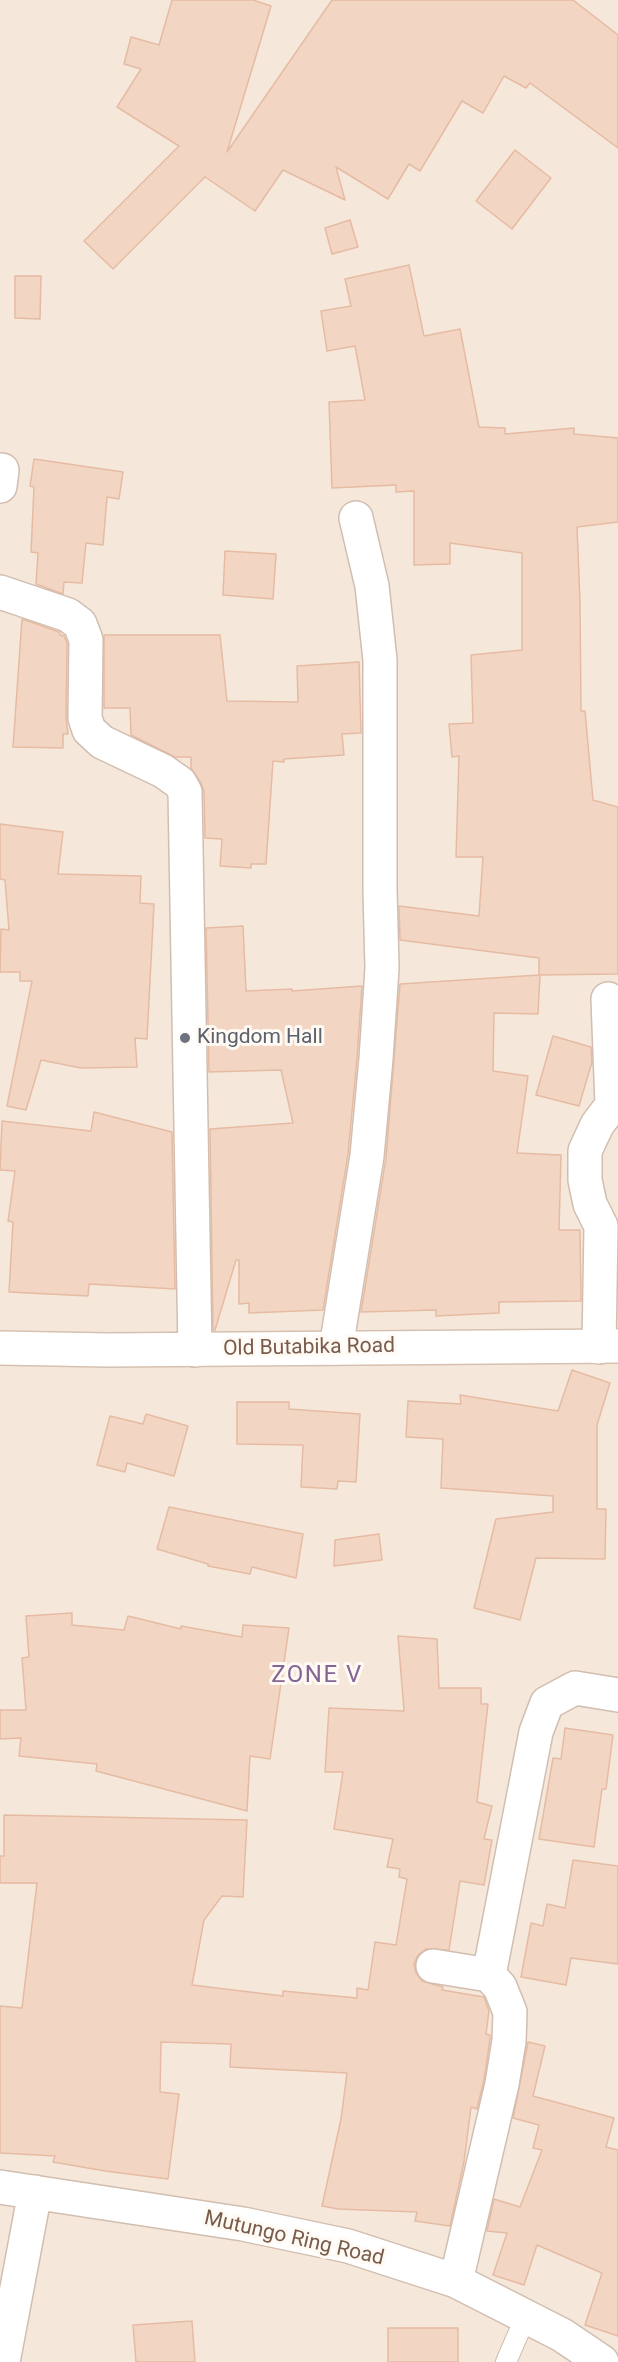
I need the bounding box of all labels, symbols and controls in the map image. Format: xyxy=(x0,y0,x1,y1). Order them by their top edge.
place label: Kingdom Hall xyxy=(197,1025,323,1051)
marker: Kingdom Hall xyxy=(178,1031,192,1045)
street label: Old Butabika Road xyxy=(223,1334,395,1362)
district label: ZONE V xyxy=(271,1662,363,1690)
street label: Mutungo Ring Road xyxy=(202,2206,386,2272)

